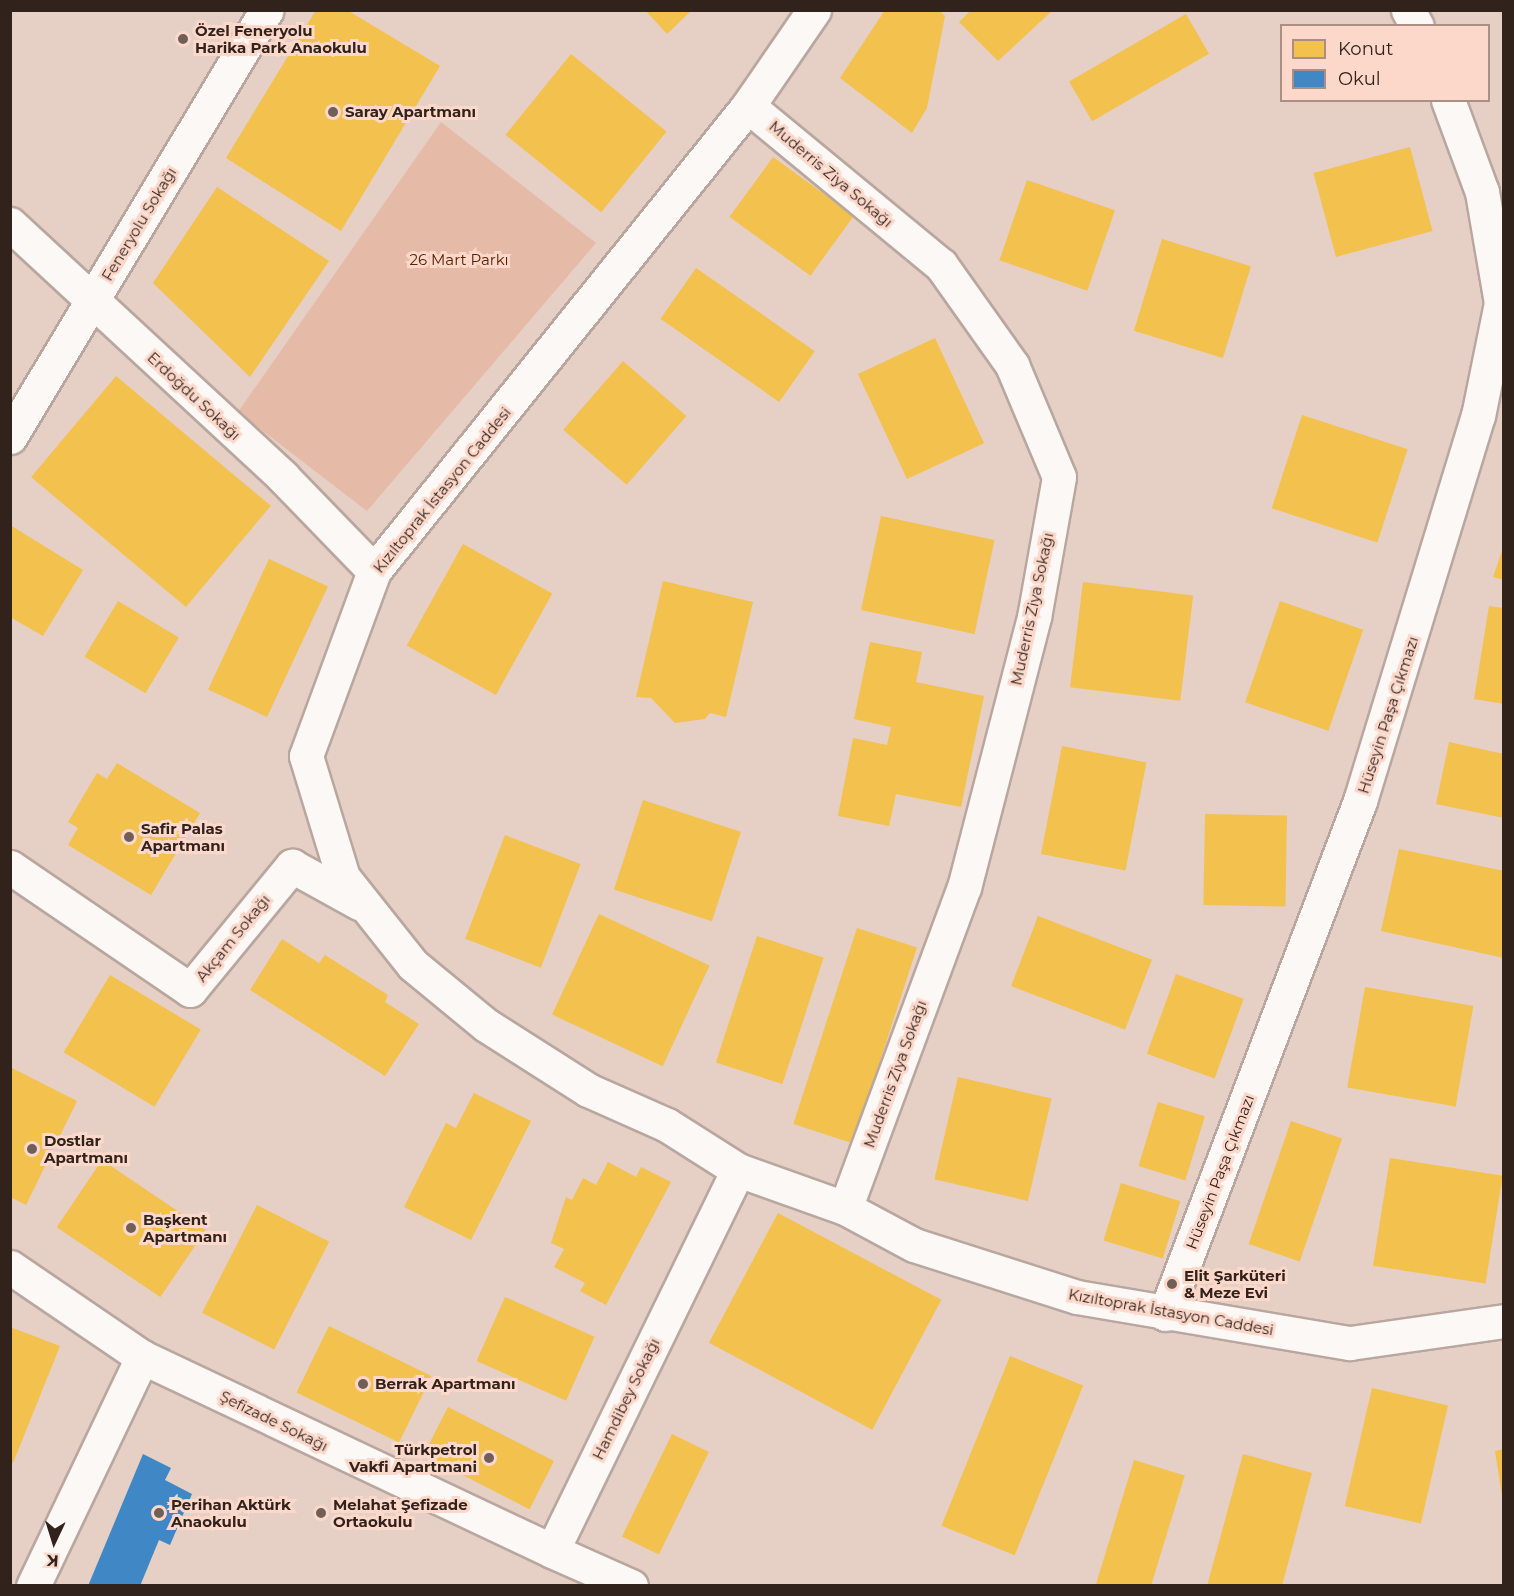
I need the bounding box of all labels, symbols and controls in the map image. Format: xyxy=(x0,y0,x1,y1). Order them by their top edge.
place label: Özel Feneryolu Harika Park Anaokulu xyxy=(195,21,367,56)
legend xyxy=(1280,24,1490,102)
marker: Özel Feneryolu Harika Park Anaokulu xyxy=(176,32,190,46)
text: Konut xyxy=(1338,38,1393,60)
text: Okul xyxy=(1338,68,1381,90)
place label: Saray Apartmanı xyxy=(345,103,476,121)
marker: Saray Apartmanı xyxy=(326,105,340,119)
street label: Muderris Ziya Sokağı xyxy=(766,117,896,231)
street label: Feneryolu Sokağı xyxy=(98,164,180,284)
park label: 26 Mart Parkı xyxy=(409,251,509,269)
street label: Erdoğdu Sokağı xyxy=(144,348,244,444)
street label: Kızıltoprak İstasyon Caddesi xyxy=(370,404,514,576)
street label: Muderris Ziya Sokağı xyxy=(1007,531,1057,687)
street label: Hüseyin Paşa Çıkmazı xyxy=(1354,634,1422,796)
place label: Safir Palas Apartmanı xyxy=(141,819,225,854)
marker: Safir Palas Apartmanı xyxy=(122,830,136,844)
street label: Akçam Sokağı xyxy=(192,891,274,985)
street label: Muderris Ziya Sokağı xyxy=(860,998,930,1150)
street label: Hüseyin Paşa Çıkmazı xyxy=(1182,1092,1258,1252)
place label: Dostlar Apartmanı xyxy=(44,1131,128,1166)
marker: Dostlar Apartmanı xyxy=(25,1142,39,1156)
place label: Başkent Apartmanı xyxy=(143,1210,227,1245)
marker: Başkent Apartmanı xyxy=(124,1221,138,1235)
place label: Elit Şarküteri & Meze Evi xyxy=(1184,1266,1286,1301)
marker: Elit Şarküteri & Meze Evi xyxy=(1165,1277,1179,1291)
street label: Kızıltoprak İstasyon Caddesi xyxy=(1067,1285,1275,1339)
street label: Hamdibey Sokağı xyxy=(589,1335,663,1463)
place label: Berrak Apartmanı xyxy=(375,1375,516,1393)
marker: Berrak Apartmanı xyxy=(356,1377,370,1391)
street label: Şefizade Sokağı xyxy=(217,1387,331,1455)
place label: Türkpetrol Vakfi Apartmani xyxy=(349,1440,477,1475)
marker: Türkpetrol Vakfi Apartmani xyxy=(482,1451,496,1465)
place label: Perihan Aktürk Anaokulu xyxy=(171,1495,291,1530)
place label: Melahat Şefizade Ortaokulu xyxy=(333,1495,468,1530)
marker: Perihan Aktürk Anaokulu xyxy=(152,1506,166,1520)
marker: Melahat Şefizade Ortaokulu xyxy=(314,1506,328,1520)
north arrow xyxy=(24,1512,84,1572)
text: K xyxy=(46,1551,59,1570)

